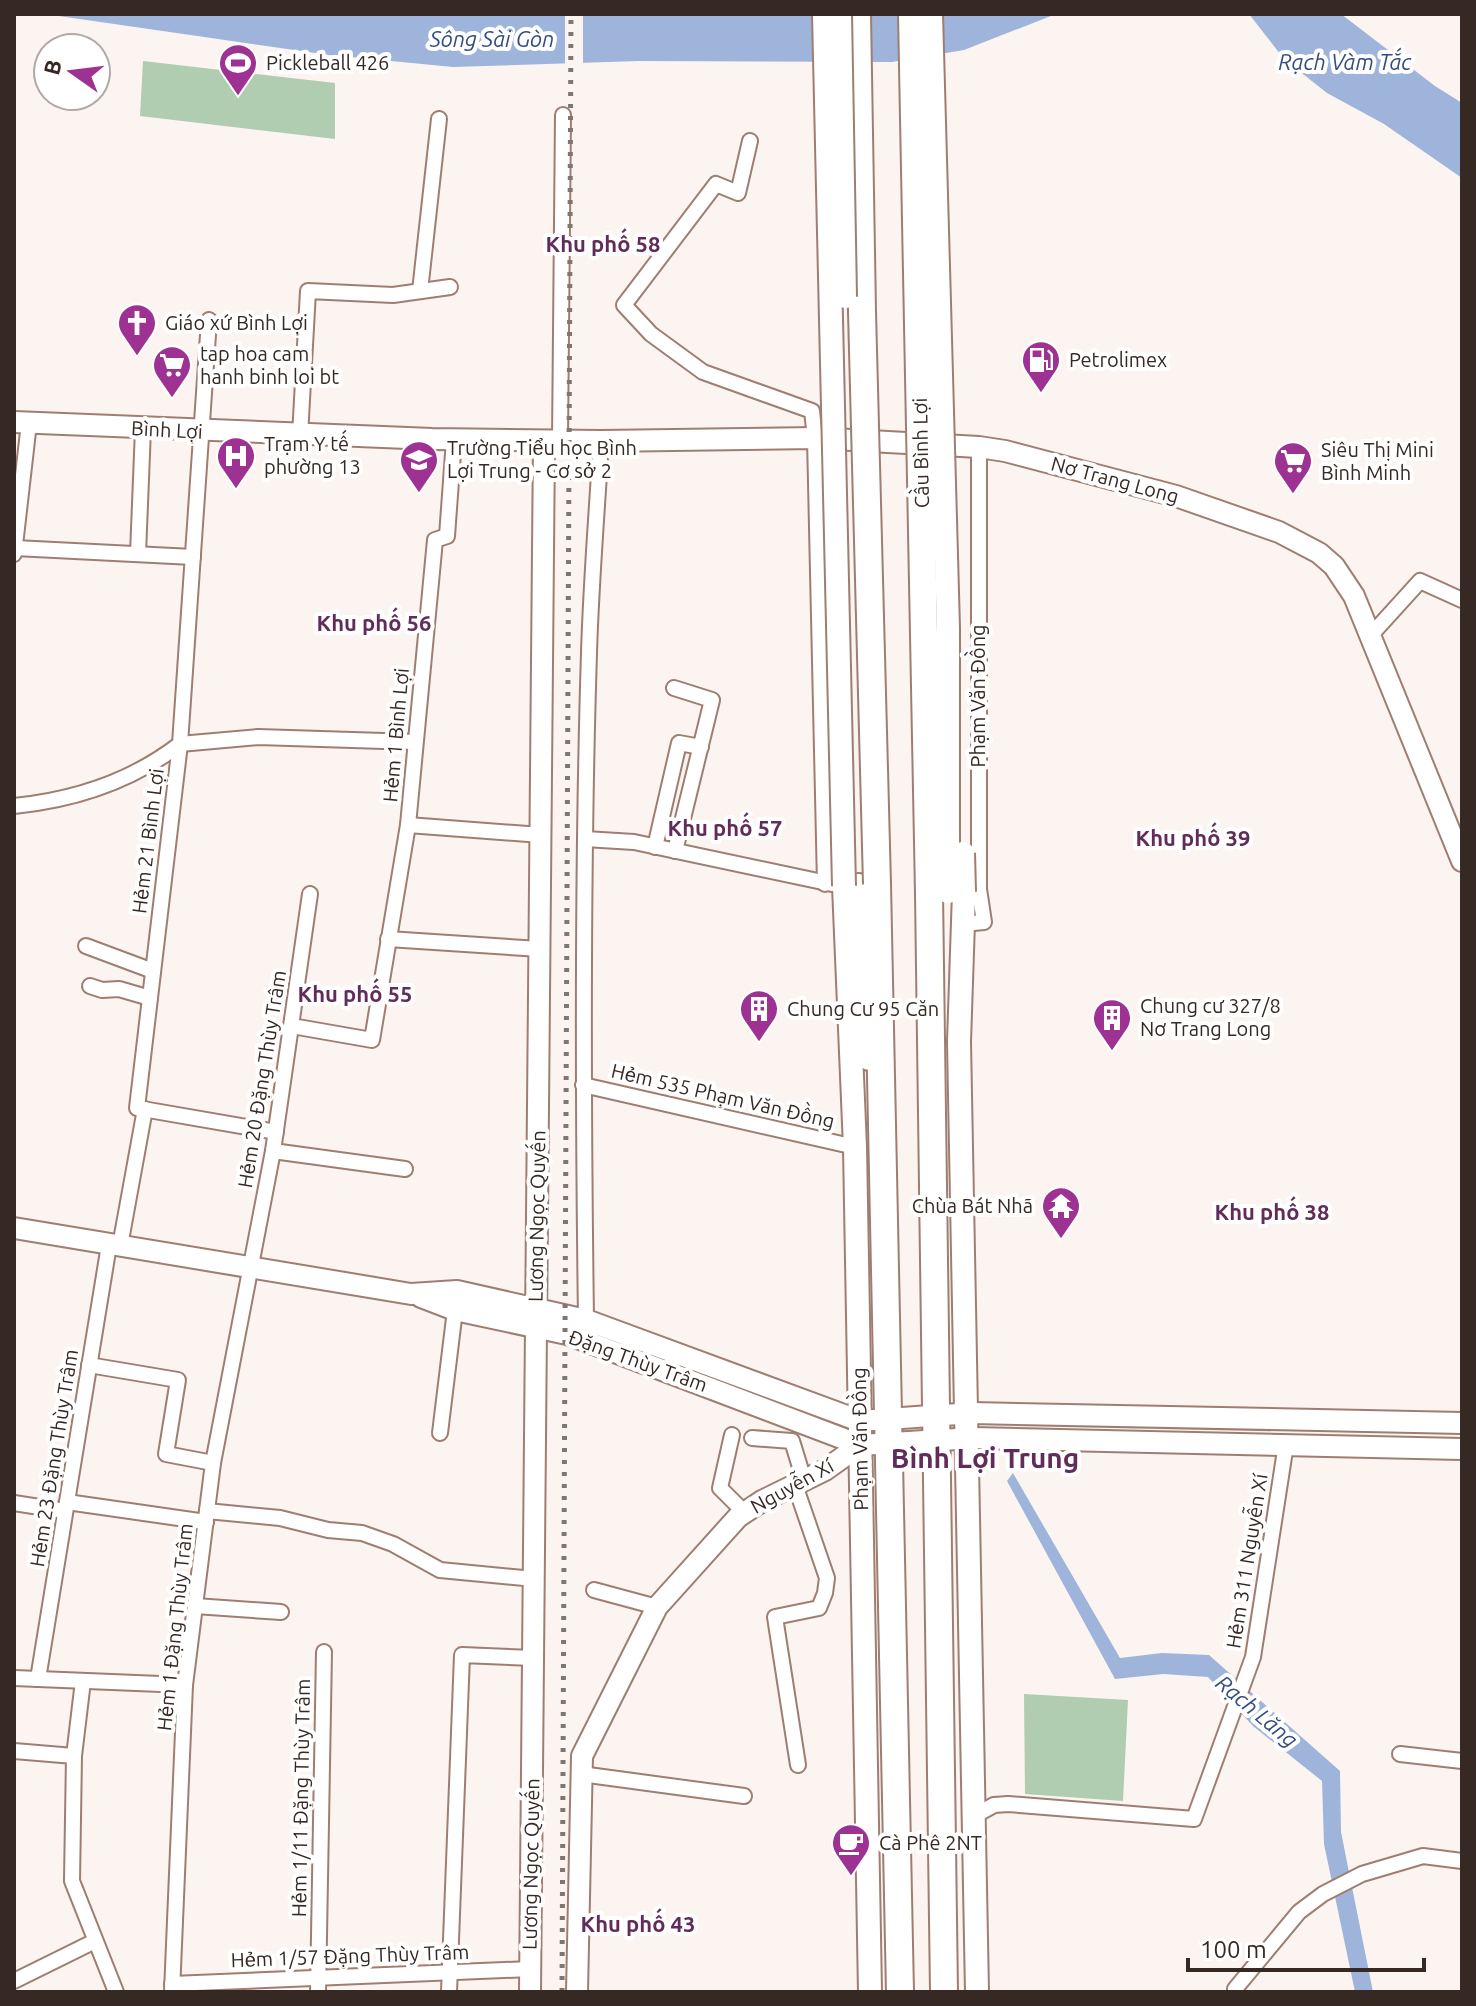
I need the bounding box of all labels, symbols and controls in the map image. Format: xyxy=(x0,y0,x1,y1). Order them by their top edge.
water label: Sông Sài Gòn xyxy=(429,26,554,51)
north arrow xyxy=(32,32,112,112)
sports icon: Pickleball 426 xyxy=(217,42,259,97)
water label: Rạch Vàm Tắc xyxy=(1278,47,1412,74)
place label: Pickleball 426 xyxy=(266,51,389,74)
text: B xyxy=(38,57,66,77)
district label: Khu phố 58 xyxy=(546,228,660,256)
church icon: Giáo xứ Bình Lợi xyxy=(116,302,158,357)
place label: Giáo xứ Bình Lợi xyxy=(165,311,308,334)
fuel station icon: Petrolimex xyxy=(1020,339,1062,394)
place label: tap hoa cam hanh binh loi bt xyxy=(200,342,339,388)
supermarket icon: tap hoa cam hanh binh loi bt xyxy=(151,344,193,399)
place label: Petrolimex xyxy=(1069,348,1167,371)
street label: Cầu Bình Lợi xyxy=(905,398,933,508)
street label: Bình Lợi xyxy=(131,416,203,443)
place label: Trạm Y tế phường 13 xyxy=(264,429,361,478)
hospital icon: Trạm Y tế phường 13 xyxy=(215,435,257,490)
place label: Trường Tiểu học Bình Lợi Trung - Cơ sở 2 xyxy=(447,436,637,482)
place label: Siêu Thị Mini Bình Minh xyxy=(1321,438,1434,484)
school or university icon: Trường Tiểu học Bình Lợi Trung - Cơ sở 2 xyxy=(398,439,440,494)
supermarket icon: Siêu Thị Mini Bình Minh xyxy=(1272,440,1314,495)
street label: Nơ Trang Long xyxy=(1049,451,1181,508)
district label: Khu phố 56 xyxy=(317,607,431,635)
street label: Phạm Văn Đồng xyxy=(963,624,989,768)
street label: Hẻm 1 Bình Lợi xyxy=(378,667,413,803)
street label: Hẻm 21 Bình Lợi xyxy=(127,767,168,915)
district label: Khu phố 57 xyxy=(668,812,782,840)
district label: Khu phố 39 xyxy=(1136,822,1250,850)
street label: Hẻm 20 Đặng Thùy Trâm xyxy=(233,969,290,1189)
district label: Khu phố 55 xyxy=(298,978,412,1006)
building icon: Chung Cư 95 Căn xyxy=(738,988,780,1043)
place label: Chung cư 327/8 Nơ Trang Long xyxy=(1140,994,1281,1040)
place label: Chung Cư 95 Căn xyxy=(787,997,939,1020)
building icon: Chung cư 327/8 Nơ Trang Long xyxy=(1091,997,1133,1052)
street label: Hẻm 535 Phạm Văn Đồng xyxy=(609,1056,838,1132)
street label: Lương Ngọc Quyến xyxy=(521,1130,549,1302)
temple icon: Chùa Bát Nhã xyxy=(1040,1185,1082,1240)
place label: Chùa Bát Nhã xyxy=(912,1194,1033,1217)
district label: Khu phố 38 xyxy=(1215,1196,1329,1224)
street label: Đặng Thùy Trâm xyxy=(566,1325,711,1396)
street label: Hẻm 23 Đặng Thùy Trâm xyxy=(25,1348,82,1568)
street label: Phạm Văn Đồng xyxy=(844,1367,872,1511)
district label: Bình Lợi Trung xyxy=(891,1442,1079,1473)
street label: Nguyễn Xí xyxy=(745,1451,838,1518)
street label: Hẻm 311 Nguyễn Xí xyxy=(1219,1471,1272,1650)
street label: Hẻm 1 Đặng Thùy Trâm xyxy=(152,1522,197,1732)
water label: Rạch Lăng xyxy=(1212,1669,1303,1752)
street label: Hẻm 1/11 Đặng Thùy Trâm xyxy=(287,1679,314,1917)
street label: Lương Ngọc Quyến xyxy=(515,1778,543,1950)
cafe icon: Cà Phê 2NT xyxy=(830,1822,872,1877)
place label: Cà Phê 2NT xyxy=(879,1831,982,1854)
district label: Khu phố 43 xyxy=(581,1908,695,1936)
scale bar xyxy=(1188,1922,1424,1972)
text: 100 m xyxy=(1200,1936,1267,1963)
street label: Hẻm 1/57 Đặng Thùy Trâm xyxy=(230,1940,470,1971)

